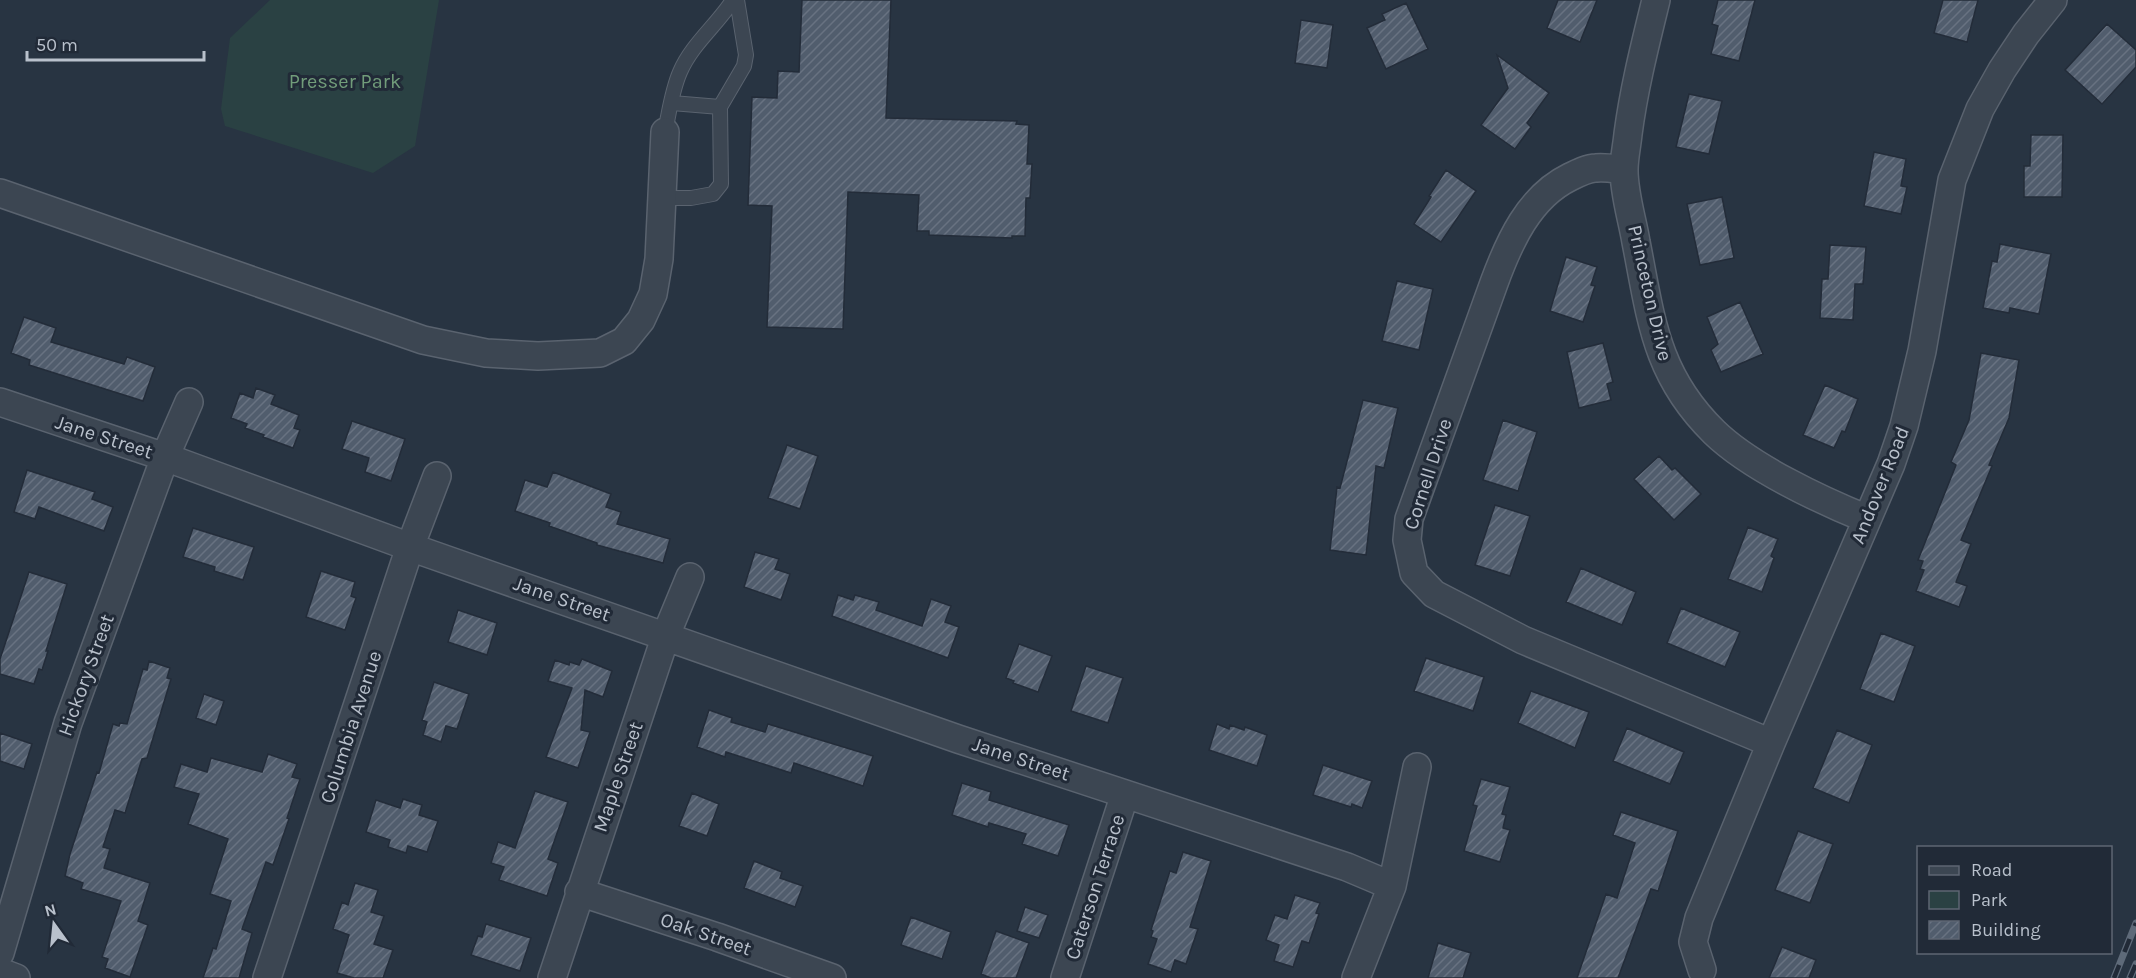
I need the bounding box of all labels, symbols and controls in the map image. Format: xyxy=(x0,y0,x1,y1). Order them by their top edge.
scale bar xyxy=(27,24,204,62)
text: 50 m xyxy=(36,34,78,56)
park label: Presser Park xyxy=(289,70,401,93)
street label: Princeton Drive xyxy=(1623,223,1677,363)
street label: Jane Street xyxy=(52,410,156,464)
street label: Cornell Drive xyxy=(1399,416,1457,532)
street label: Andover Road xyxy=(1846,423,1914,547)
street label: Jane Street xyxy=(510,572,614,626)
street label: Hickory Street xyxy=(53,610,119,739)
street label: Columbia Avenue xyxy=(315,648,387,806)
street label: Maple Street xyxy=(588,718,648,835)
street label: Jane Street xyxy=(969,732,1073,786)
street label: Caterson Terrace xyxy=(1061,811,1129,963)
legend xyxy=(1917,846,2112,954)
text: Road xyxy=(1971,859,2012,881)
text: Park xyxy=(1971,889,2008,911)
north arrow xyxy=(24,894,84,954)
text: N xyxy=(42,899,58,921)
street label: Oak Street xyxy=(657,908,755,960)
text: Building xyxy=(1971,919,2041,941)

